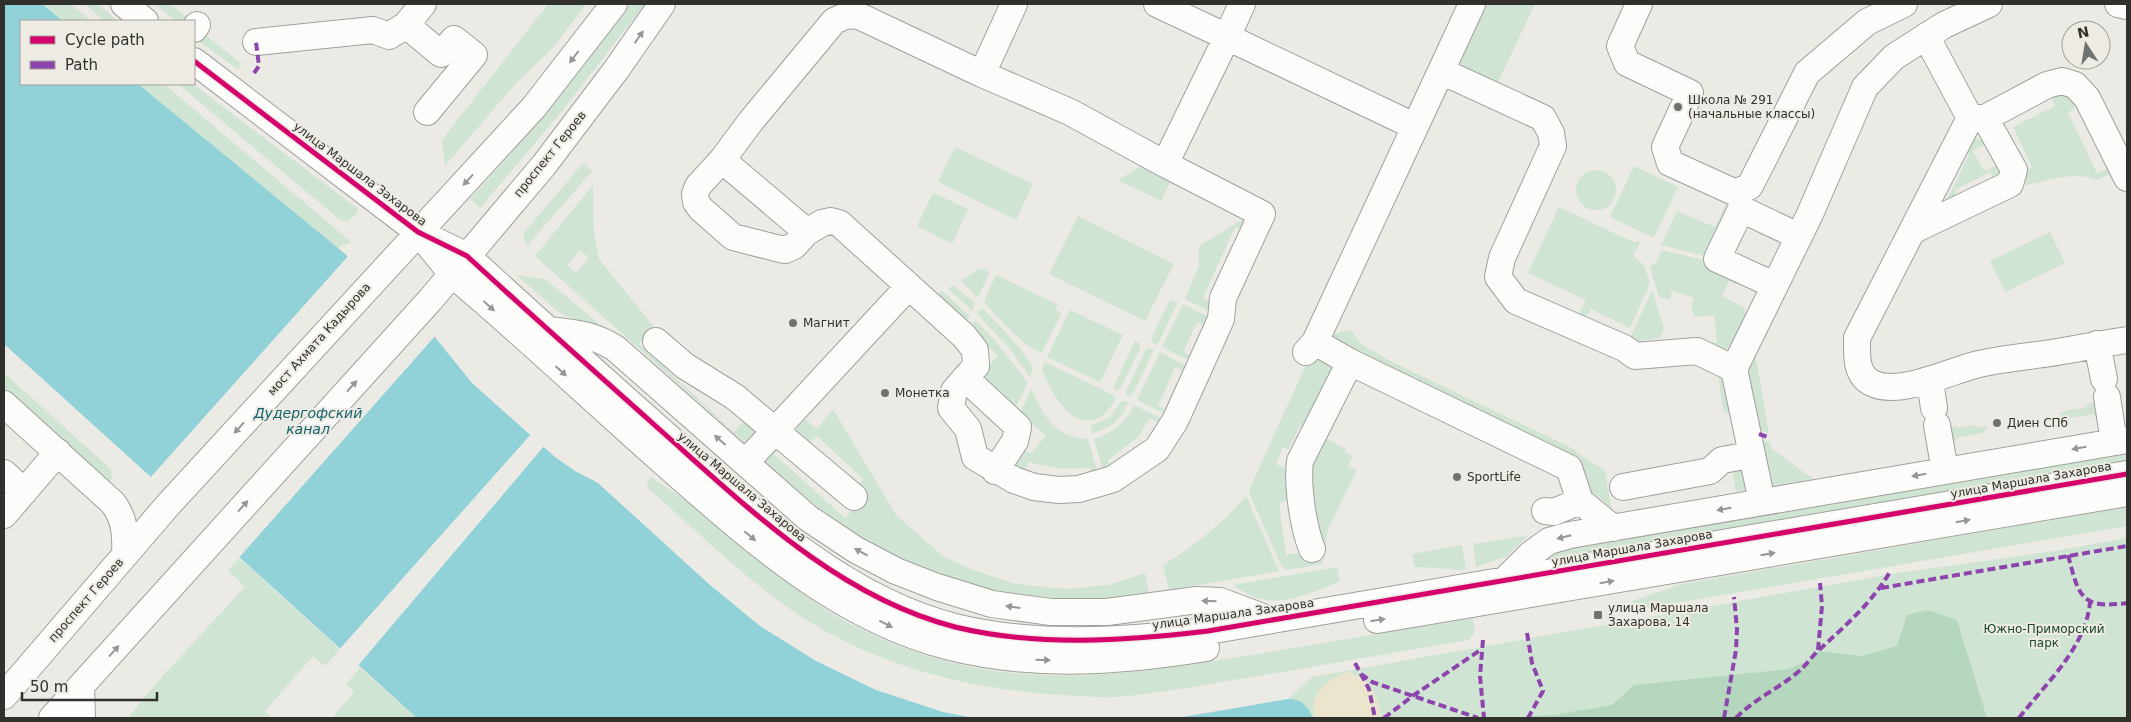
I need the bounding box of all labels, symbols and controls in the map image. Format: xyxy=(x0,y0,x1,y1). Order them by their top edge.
legend xyxy=(20,20,195,85)
north arrow xyxy=(2061,20,2111,70)
text: N xyxy=(2076,23,2091,41)
one-way arrow xyxy=(634,30,644,44)
text: Cycle path xyxy=(65,31,145,49)
one-way arrow xyxy=(569,50,579,64)
text: Path xyxy=(65,56,98,74)
place label: Школа № 291 (начальные классы) xyxy=(1688,93,1815,121)
marker: Школа № 291 (начальные классы) xyxy=(1672,101,1684,113)
street label: проспект Героев xyxy=(511,108,589,200)
street label: улица Маршала Захарова xyxy=(291,119,429,229)
one-way arrow xyxy=(462,173,474,185)
street label: мост Ахмата Кадырова xyxy=(265,280,373,398)
one-way arrow xyxy=(483,300,495,312)
place label: Магнит xyxy=(803,316,850,330)
marker: Магнит xyxy=(787,317,799,329)
one-way arrow xyxy=(555,366,568,377)
one-way arrow xyxy=(346,380,358,392)
place label: Монетка xyxy=(895,386,950,400)
marker: Монетка xyxy=(879,387,891,399)
water label: Дудергофский канал xyxy=(253,405,362,437)
place label: Диен СПб xyxy=(2007,416,2068,430)
marker: Диен СПб xyxy=(1991,417,2003,429)
one-way arrow xyxy=(233,421,244,434)
street label: улица Маршала Захарова xyxy=(675,429,809,545)
one-way arrow xyxy=(714,435,727,446)
one-way arrow xyxy=(2071,444,2087,452)
street label: улица Маршала Захарова xyxy=(1949,459,2113,501)
place label: SportLife xyxy=(1467,470,1521,484)
marker: SportLife xyxy=(1451,471,1463,483)
one-way arrow xyxy=(1911,472,1927,480)
one-way arrow xyxy=(237,500,249,512)
one-way arrow xyxy=(1716,505,1732,513)
one-way arrow xyxy=(1955,517,1971,525)
street label: улица Маршала Захарова xyxy=(1550,527,1714,569)
one-way arrow xyxy=(743,531,756,542)
one-way arrow xyxy=(1557,533,1572,541)
one-way arrow xyxy=(853,548,868,556)
one-way arrow xyxy=(1761,550,1777,558)
street label: проспект Героев xyxy=(46,555,126,645)
one-way arrow xyxy=(1599,578,1615,586)
street label: улица Маршала Захарова xyxy=(1151,596,1315,632)
one-way arrow xyxy=(1201,596,1217,604)
place label: улица Маршала Захарова, 14 xyxy=(1608,601,1709,629)
one-way arrow xyxy=(1004,603,1020,611)
marker: улица Маршала Захарова, 14 xyxy=(1592,609,1604,621)
one-way arrow xyxy=(1370,616,1386,624)
one-way arrow xyxy=(879,620,893,628)
park label: Южно-Приморский парк xyxy=(1983,622,2105,650)
one-way arrow xyxy=(108,645,120,657)
one-way arrow xyxy=(1036,657,1052,665)
scale bar xyxy=(22,670,158,702)
text: 50 m xyxy=(30,678,68,696)

